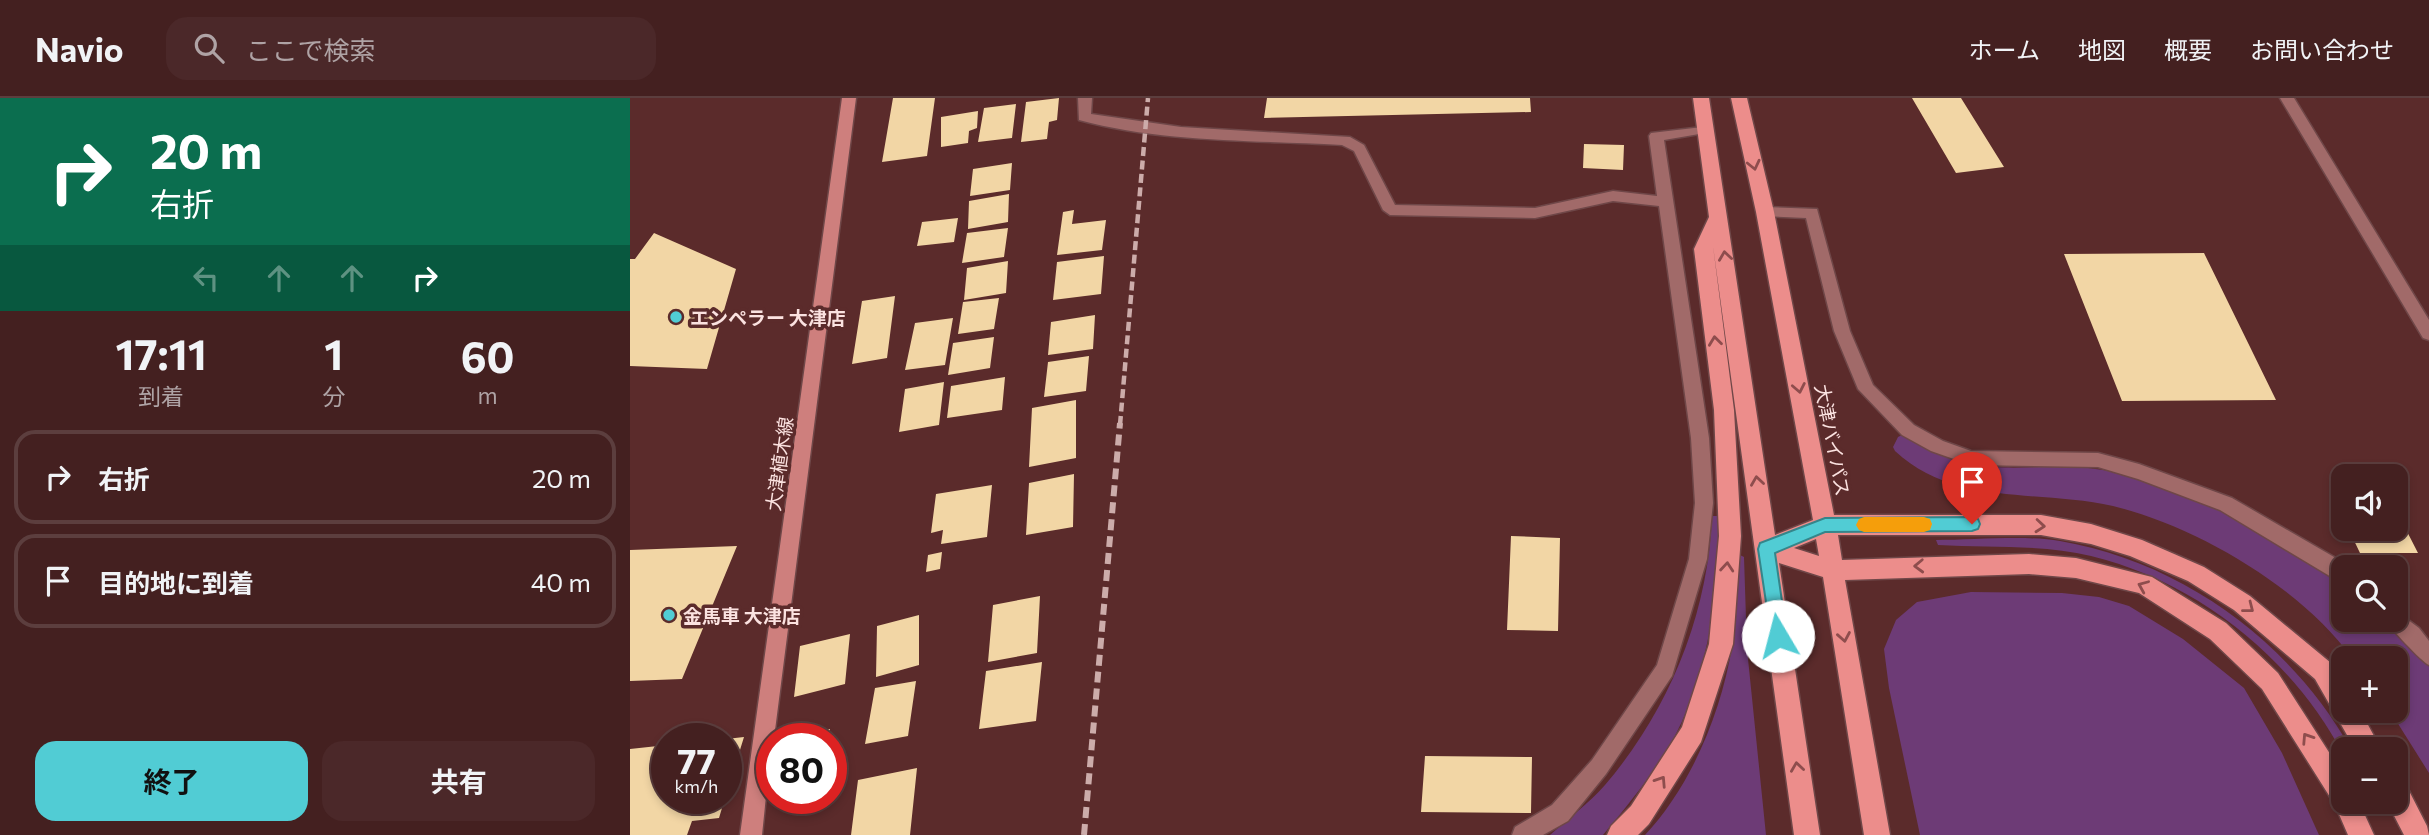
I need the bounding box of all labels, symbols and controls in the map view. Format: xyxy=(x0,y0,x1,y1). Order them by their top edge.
search box xyxy=(166,17,656,80)
text: Navio xyxy=(35,28,124,69)
icon: search xyxy=(190,29,228,67)
text: ここで検索 xyxy=(246,34,376,65)
text: ホーム xyxy=(1969,35,2040,64)
text: 地図 xyxy=(2078,35,2126,64)
text: 概要 xyxy=(2164,35,2212,64)
text: お問い合わせ xyxy=(2250,35,2394,64)
text: 20 m xyxy=(150,119,262,179)
icon: right xyxy=(35,126,126,217)
one-way arrow xyxy=(1746,159,1760,171)
text: 右折 xyxy=(150,183,214,223)
one-way arrow xyxy=(1717,250,1732,262)
icon: left xyxy=(187,259,225,297)
icon: ahead xyxy=(260,259,298,297)
icon: ahead xyxy=(333,259,371,297)
icon: right xyxy=(406,259,444,297)
place label: エンペラー 大津店 xyxy=(690,306,846,329)
marker: エンペラー 大津店 xyxy=(668,309,684,325)
text: 17:11 xyxy=(115,327,207,379)
text: 1 xyxy=(324,327,343,379)
text: 60 xyxy=(461,330,514,382)
one-way arrow xyxy=(1707,335,1722,346)
text: m xyxy=(478,381,498,409)
text: 到着 xyxy=(138,382,184,410)
text: 分 xyxy=(322,382,345,410)
one-way arrow xyxy=(1790,382,1805,394)
street label: 大津バイパス xyxy=(1811,382,1855,498)
street label: 大津植木線 xyxy=(761,415,797,513)
pin xyxy=(1942,452,2002,524)
icon: right xyxy=(39,458,77,496)
text: 20 m xyxy=(532,462,591,493)
text: 右折 xyxy=(98,463,150,494)
icon: arrive xyxy=(1953,463,1991,501)
map controls xyxy=(2331,464,2408,814)
button: sound xyxy=(2331,464,2408,541)
one-way arrow xyxy=(1749,475,1764,487)
one-way arrow xyxy=(2035,518,2046,533)
button: search xyxy=(2331,555,2408,632)
one-way arrow xyxy=(1913,559,1924,574)
one-way arrow xyxy=(1719,561,1734,572)
icon: arrive xyxy=(39,562,77,600)
text: 40 m xyxy=(531,566,591,597)
text: 目的地に到着 xyxy=(98,567,254,598)
one-way arrow xyxy=(2138,580,2151,594)
position arrow xyxy=(1741,599,1815,673)
one-way arrow xyxy=(2241,600,2254,613)
place label: 金馬車 大津店 xyxy=(683,604,801,627)
marker: 金馬車 大津店 xyxy=(661,607,677,623)
one-way arrow xyxy=(1836,631,1851,643)
button: + xyxy=(2331,646,2408,723)
speed limit sign: 80 xyxy=(756,723,847,814)
one-way arrow xyxy=(2302,733,2315,746)
button: − xyxy=(2331,737,2408,814)
text: 77 xyxy=(677,738,716,781)
button: 終了 xyxy=(35,741,308,821)
button: 共有 xyxy=(322,741,595,821)
one-way arrow xyxy=(1790,762,1805,773)
text: km/h xyxy=(675,775,718,797)
one-way arrow xyxy=(1653,776,1666,789)

